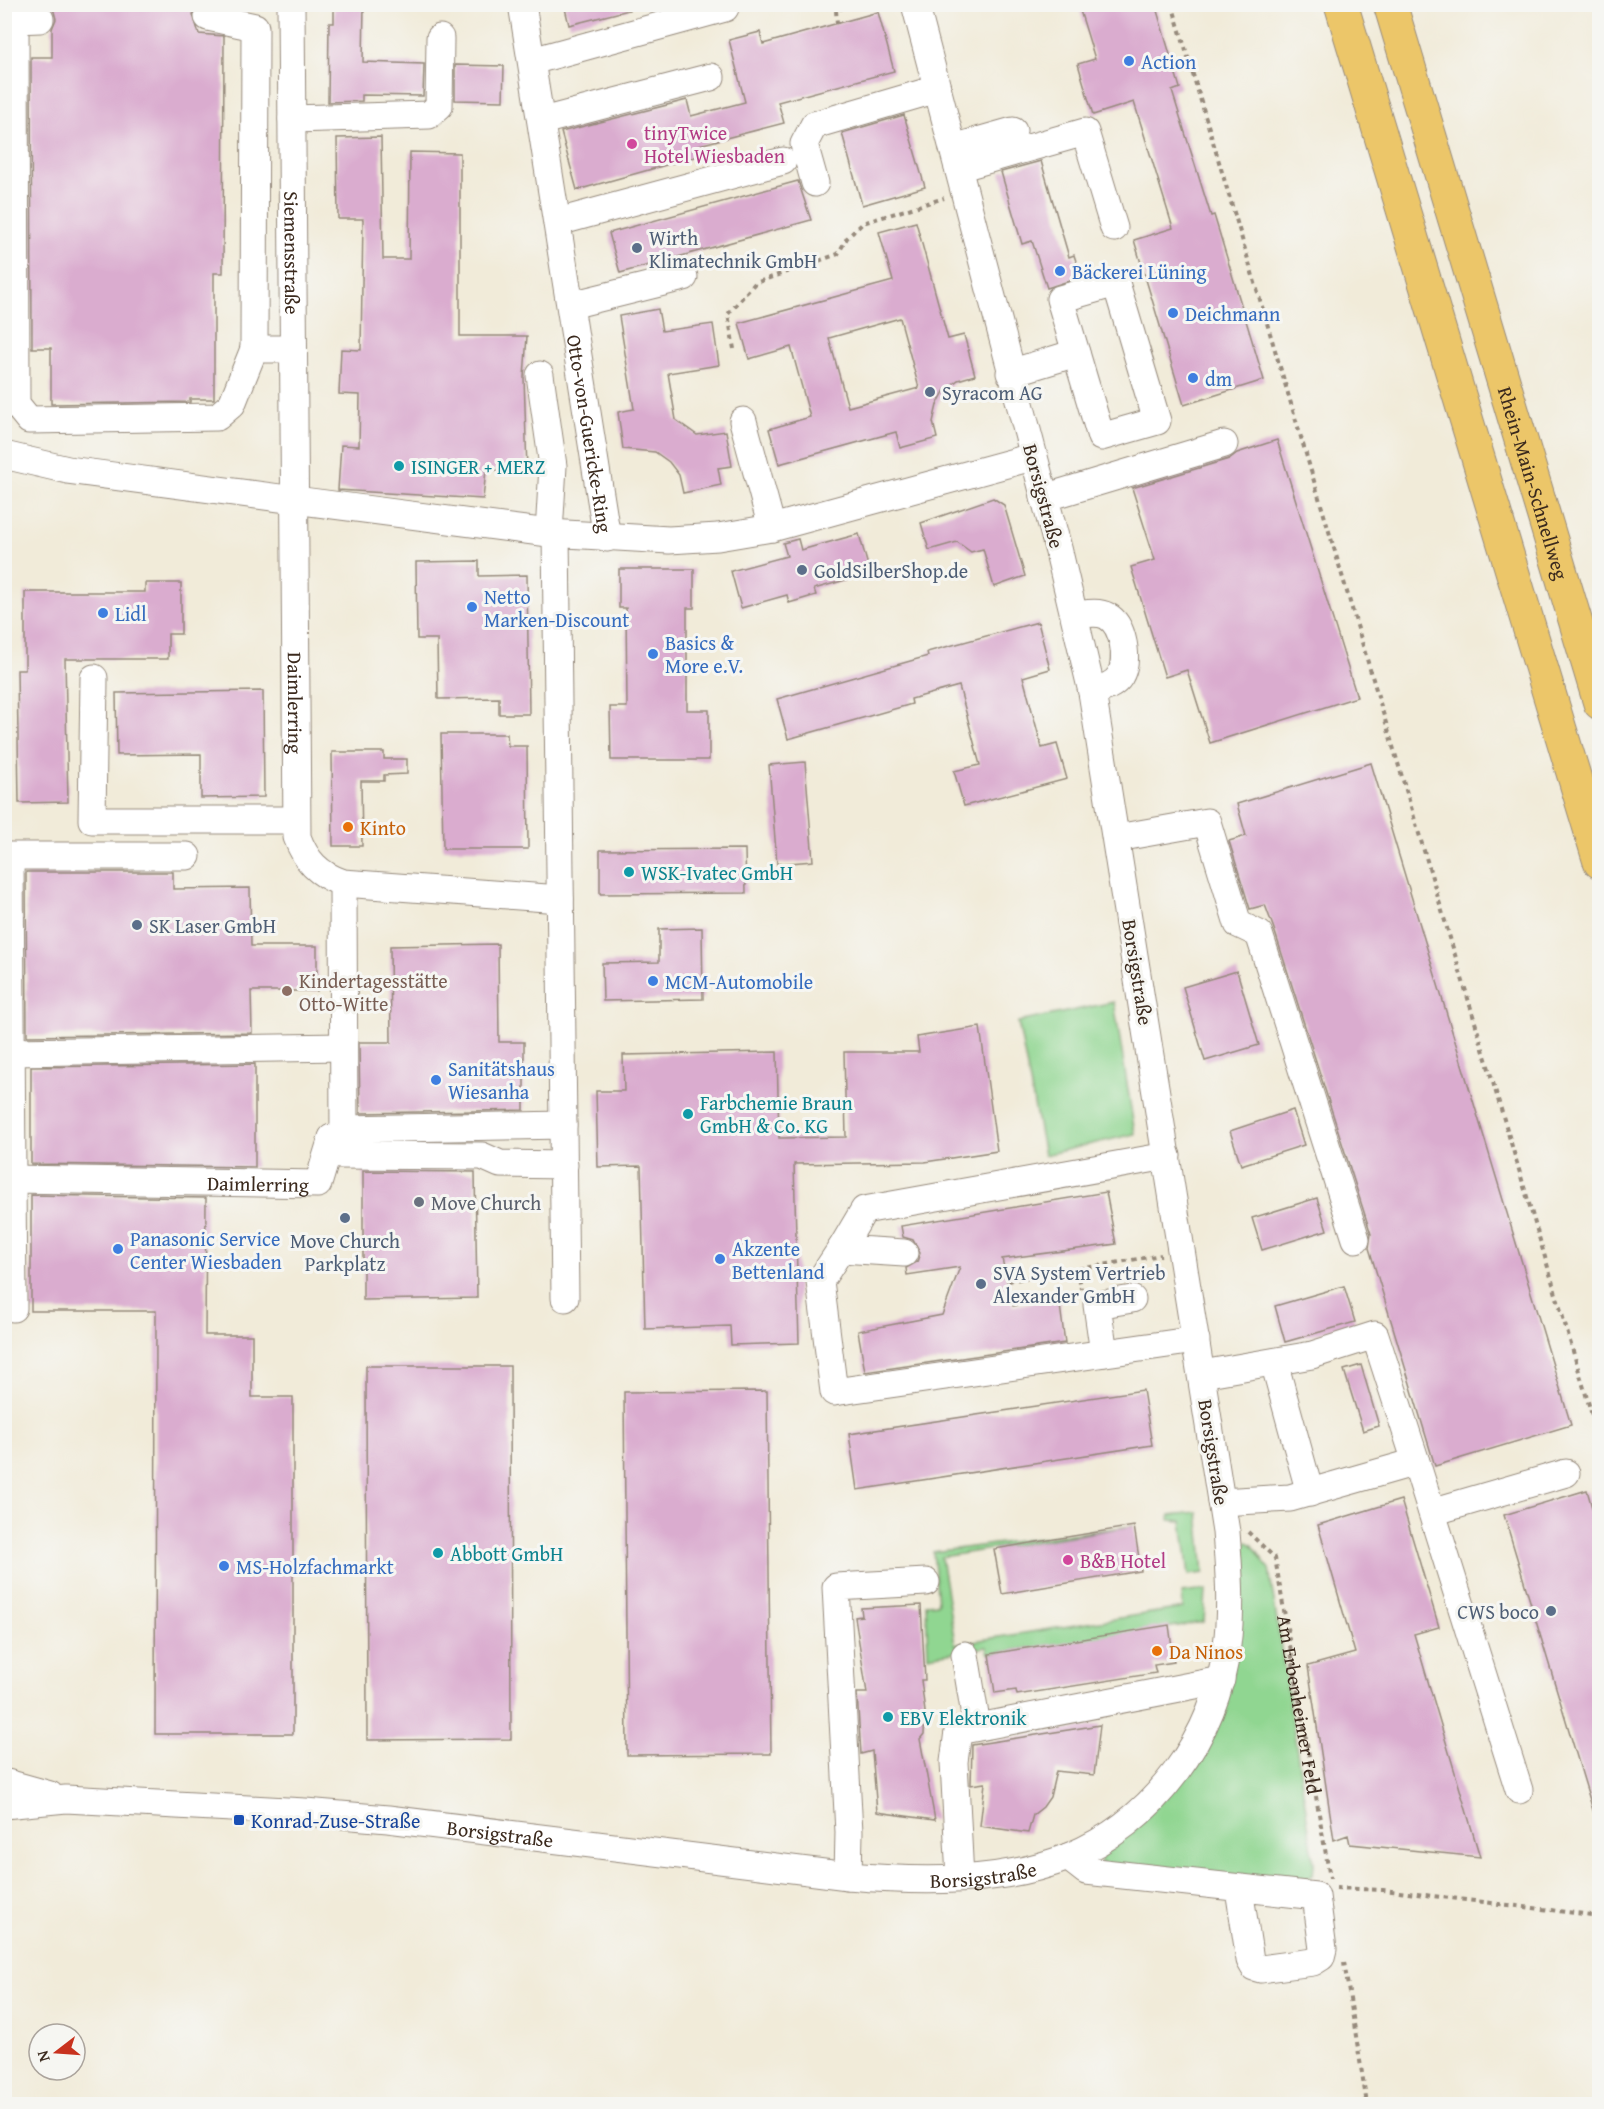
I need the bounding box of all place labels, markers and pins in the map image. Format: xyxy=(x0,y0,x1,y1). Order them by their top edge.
place label: Action xyxy=(1141,47,1196,76)
marker: Action xyxy=(1122,54,1136,68)
place label: tinyTwice Hotel Wiesbaden xyxy=(644,118,785,170)
marker: tinyTwice Hotel Wiesbaden xyxy=(625,137,639,151)
place label: Wirth Klimatechnik GmbH xyxy=(649,223,817,275)
marker: Wirth Klimatechnik GmbH xyxy=(630,241,644,255)
place label: Bäckerei Lüning xyxy=(1072,257,1206,286)
marker: Bäckerei Lüning xyxy=(1053,264,1067,278)
place label: Deichmann xyxy=(1185,299,1280,328)
marker: Deichmann xyxy=(1166,306,1180,320)
place label: dm xyxy=(1205,364,1233,393)
marker: dm xyxy=(1186,371,1200,385)
place label: Syracom AG xyxy=(942,378,1043,407)
marker: Syracom AG xyxy=(923,385,937,399)
place label: ISINGER + MERZ xyxy=(411,452,545,481)
marker: ISINGER + MERZ xyxy=(392,459,406,473)
place label: GoldSilberShop.de xyxy=(814,556,968,585)
marker: GoldSilberShop.de xyxy=(795,563,809,577)
place label: Netto Marken-Discount xyxy=(484,582,629,634)
place label: Lidl xyxy=(115,599,147,628)
marker: Netto Marken-Discount xyxy=(465,600,479,614)
marker: Lidl xyxy=(96,606,110,620)
place label: Basics & More e.V. xyxy=(665,628,743,680)
marker: Basics & More e.V. xyxy=(646,647,660,661)
place label: Kinto xyxy=(360,813,406,842)
marker: Kinto xyxy=(341,820,355,834)
place label: WSK-Ivatec GmbH xyxy=(641,858,793,887)
marker: WSK-Ivatec GmbH xyxy=(622,865,636,879)
place label: SK Laser GmbH xyxy=(149,911,276,940)
marker: SK Laser GmbH xyxy=(130,918,144,932)
place label: Kindertagesstätte Otto-Witte xyxy=(299,966,448,1018)
place label: MCM-Automobile xyxy=(665,967,813,996)
marker: MCM-Automobile xyxy=(646,974,660,988)
marker: Kindertagesstätte Otto-Witte xyxy=(280,984,294,998)
place label: Sanitätshaus Wiesanha xyxy=(448,1054,555,1106)
marker: Sanitätshaus Wiesanha xyxy=(429,1073,443,1087)
place label: Farbchemie Braun GmbH & Co. KG xyxy=(700,1088,853,1140)
marker: Farbchemie Braun GmbH & Co. KG xyxy=(681,1107,695,1121)
place label: Move Church xyxy=(431,1188,541,1217)
marker: Move Church xyxy=(412,1195,426,1209)
marker: Move Church Parkplatz xyxy=(338,1211,352,1225)
place label: Panasonic Service Center Wiesbaden xyxy=(130,1224,282,1276)
place label: Move Church Parkplatz xyxy=(290,1226,400,1278)
place label: Akzente Bettenland xyxy=(732,1234,825,1286)
marker: Panasonic Service Center Wiesbaden xyxy=(111,1242,125,1256)
marker: Akzente Bettenland xyxy=(713,1252,727,1266)
place label: SVA System Vertrieb Alexander GmbH xyxy=(993,1258,1165,1310)
marker: SVA System Vertrieb Alexander GmbH xyxy=(974,1277,988,1291)
place label: Abbott GmbH xyxy=(450,1539,563,1568)
marker: Abbott GmbH xyxy=(431,1546,445,1560)
place label: B&B Hotel xyxy=(1080,1546,1167,1575)
place label: MS-Holzfachmarkt xyxy=(236,1552,394,1581)
marker: B&B Hotel xyxy=(1061,1553,1075,1567)
marker: MS-Holzfachmarkt xyxy=(217,1559,231,1573)
place label: CWS boco xyxy=(1457,1597,1539,1626)
marker: CWS boco xyxy=(1544,1604,1558,1618)
place label: Da Ninos xyxy=(1169,1637,1243,1666)
marker: Da Ninos xyxy=(1150,1644,1164,1658)
place label: EBV Elektronik xyxy=(900,1703,1027,1732)
marker: EBV Elektronik xyxy=(881,1710,895,1724)
place label: Konrad-Zuse-Straße xyxy=(251,1806,420,1835)
marker: Konrad-Zuse-Straße xyxy=(232,1813,246,1827)

